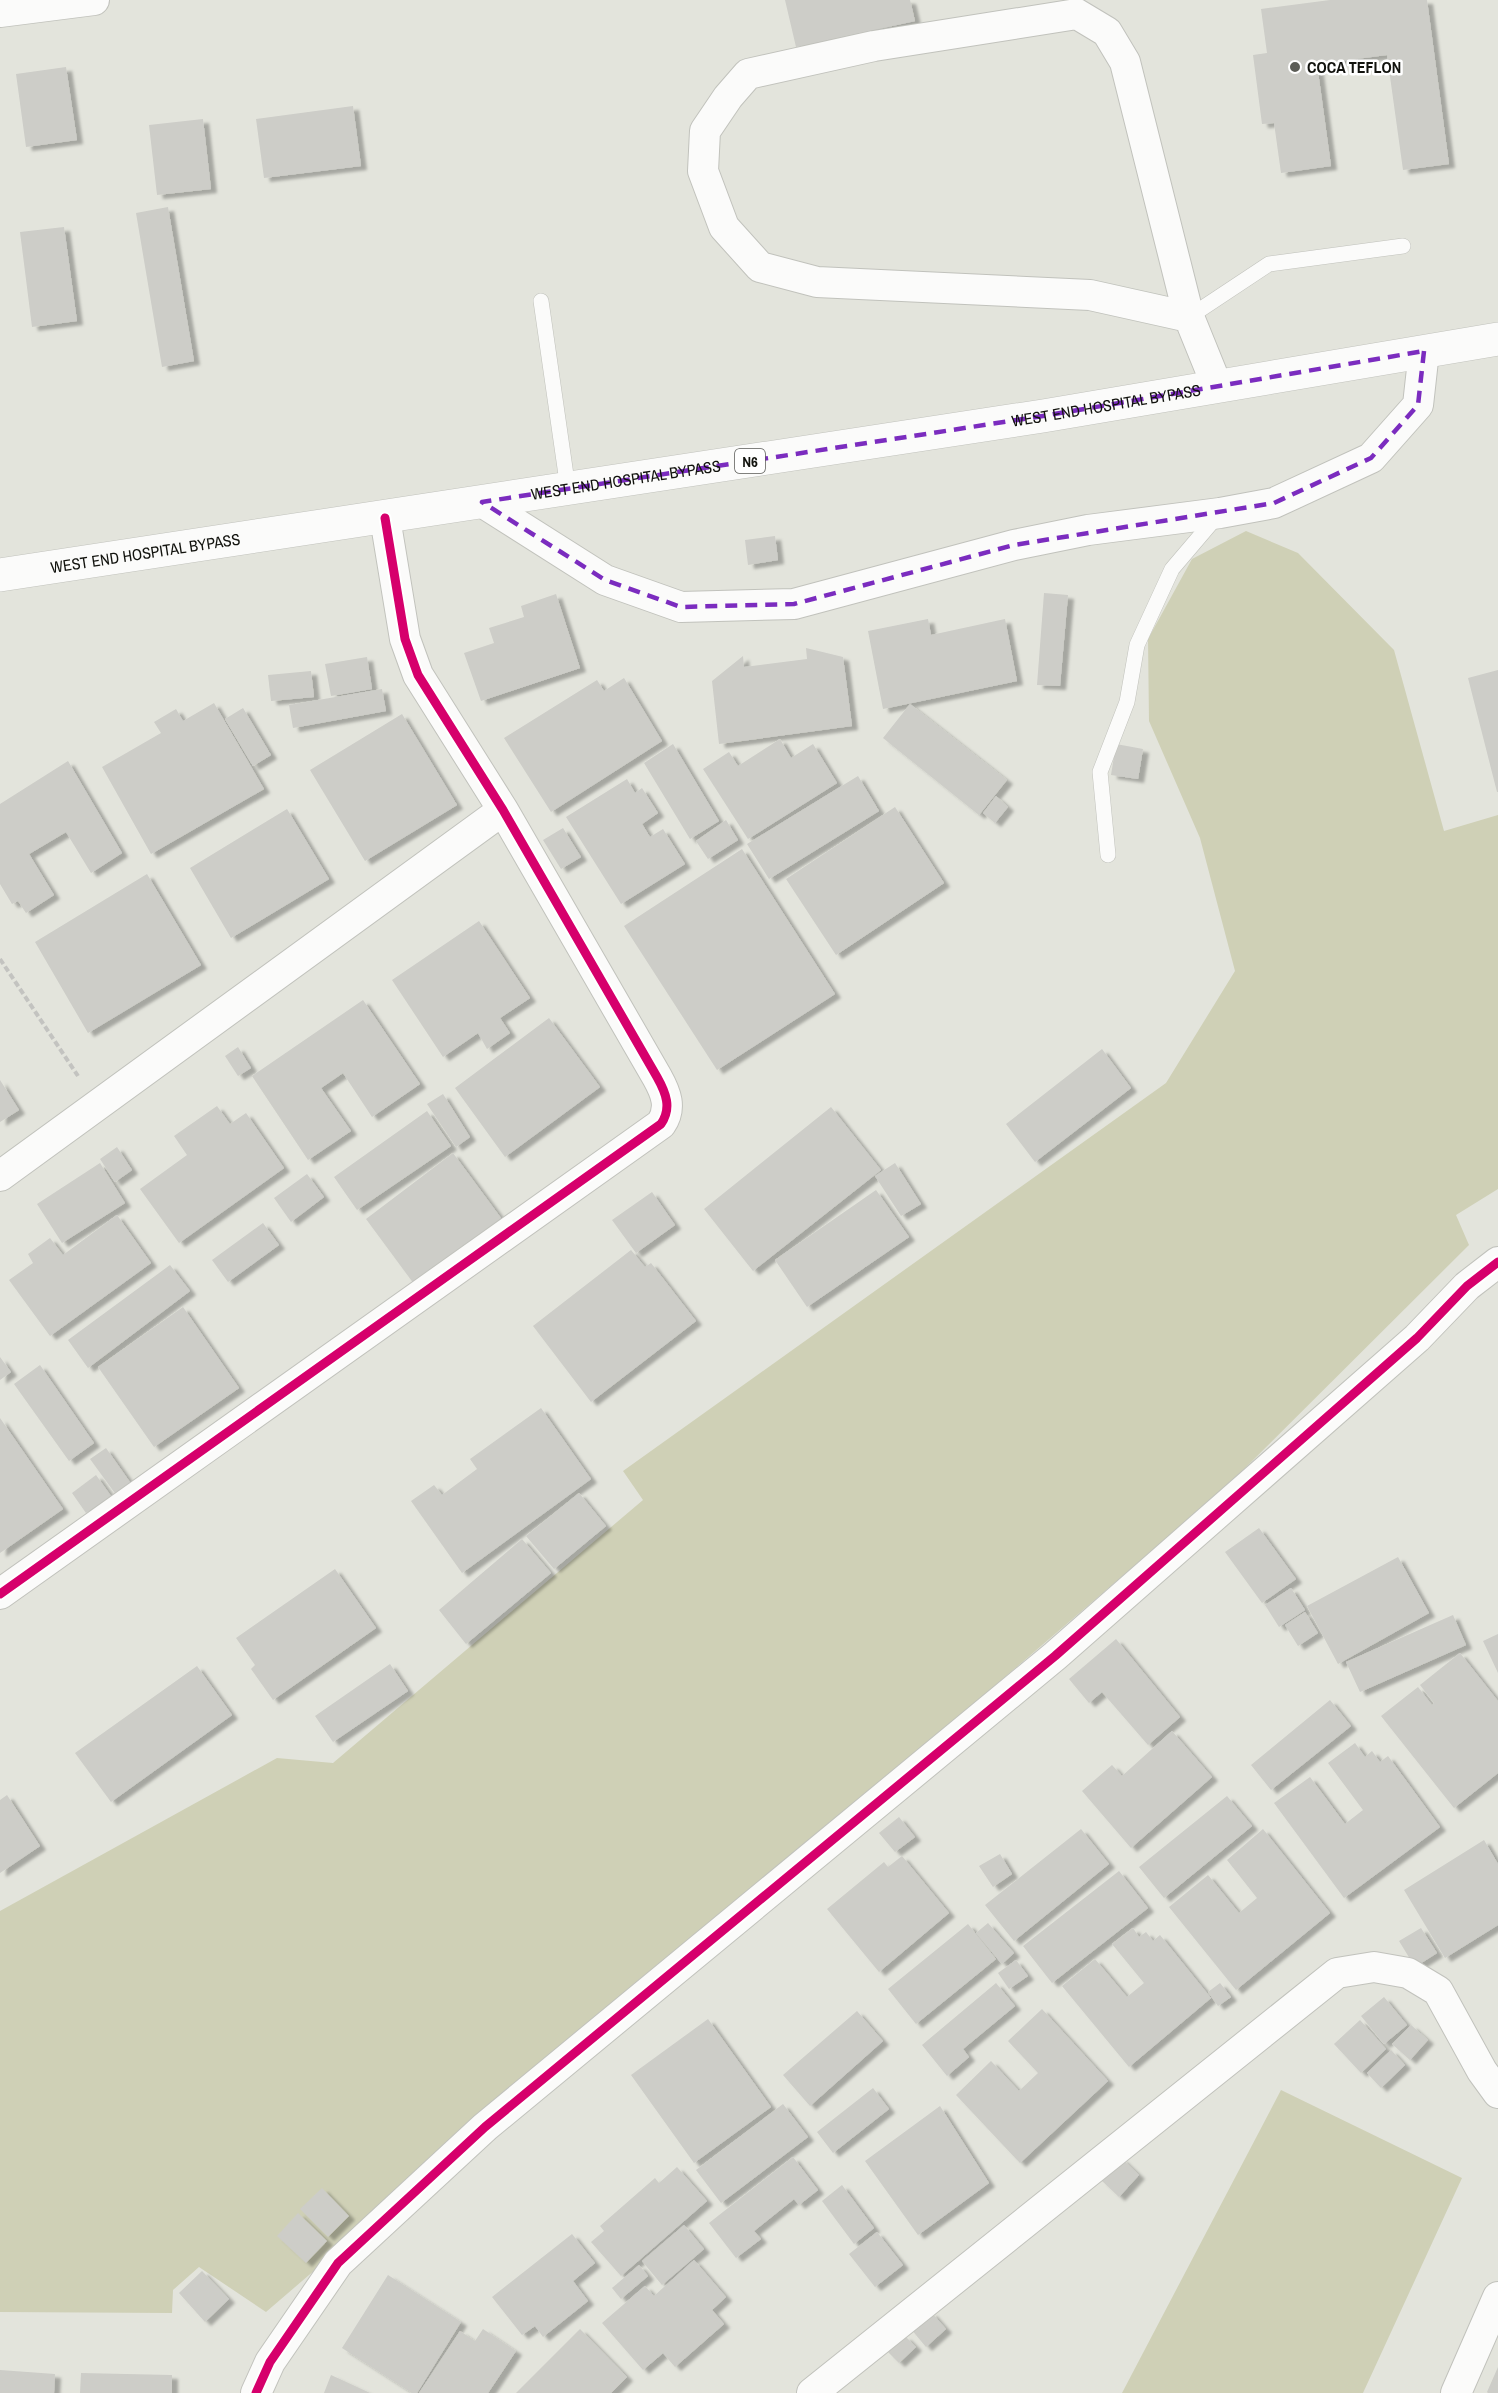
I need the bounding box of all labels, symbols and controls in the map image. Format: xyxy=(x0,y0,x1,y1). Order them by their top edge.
place label: COCA TEFLON xyxy=(1307,56,1401,78)
marker: COCA TEFLON xyxy=(1288,60,1302,74)
street label: WEST END HOSPITAL BYPASS xyxy=(1010,378,1203,432)
road number: N6 xyxy=(735,449,765,473)
street label: WEST END HOSPITAL BYPASS xyxy=(529,454,722,505)
street label: WEST END HOSPITAL BYPASS xyxy=(49,527,242,578)

